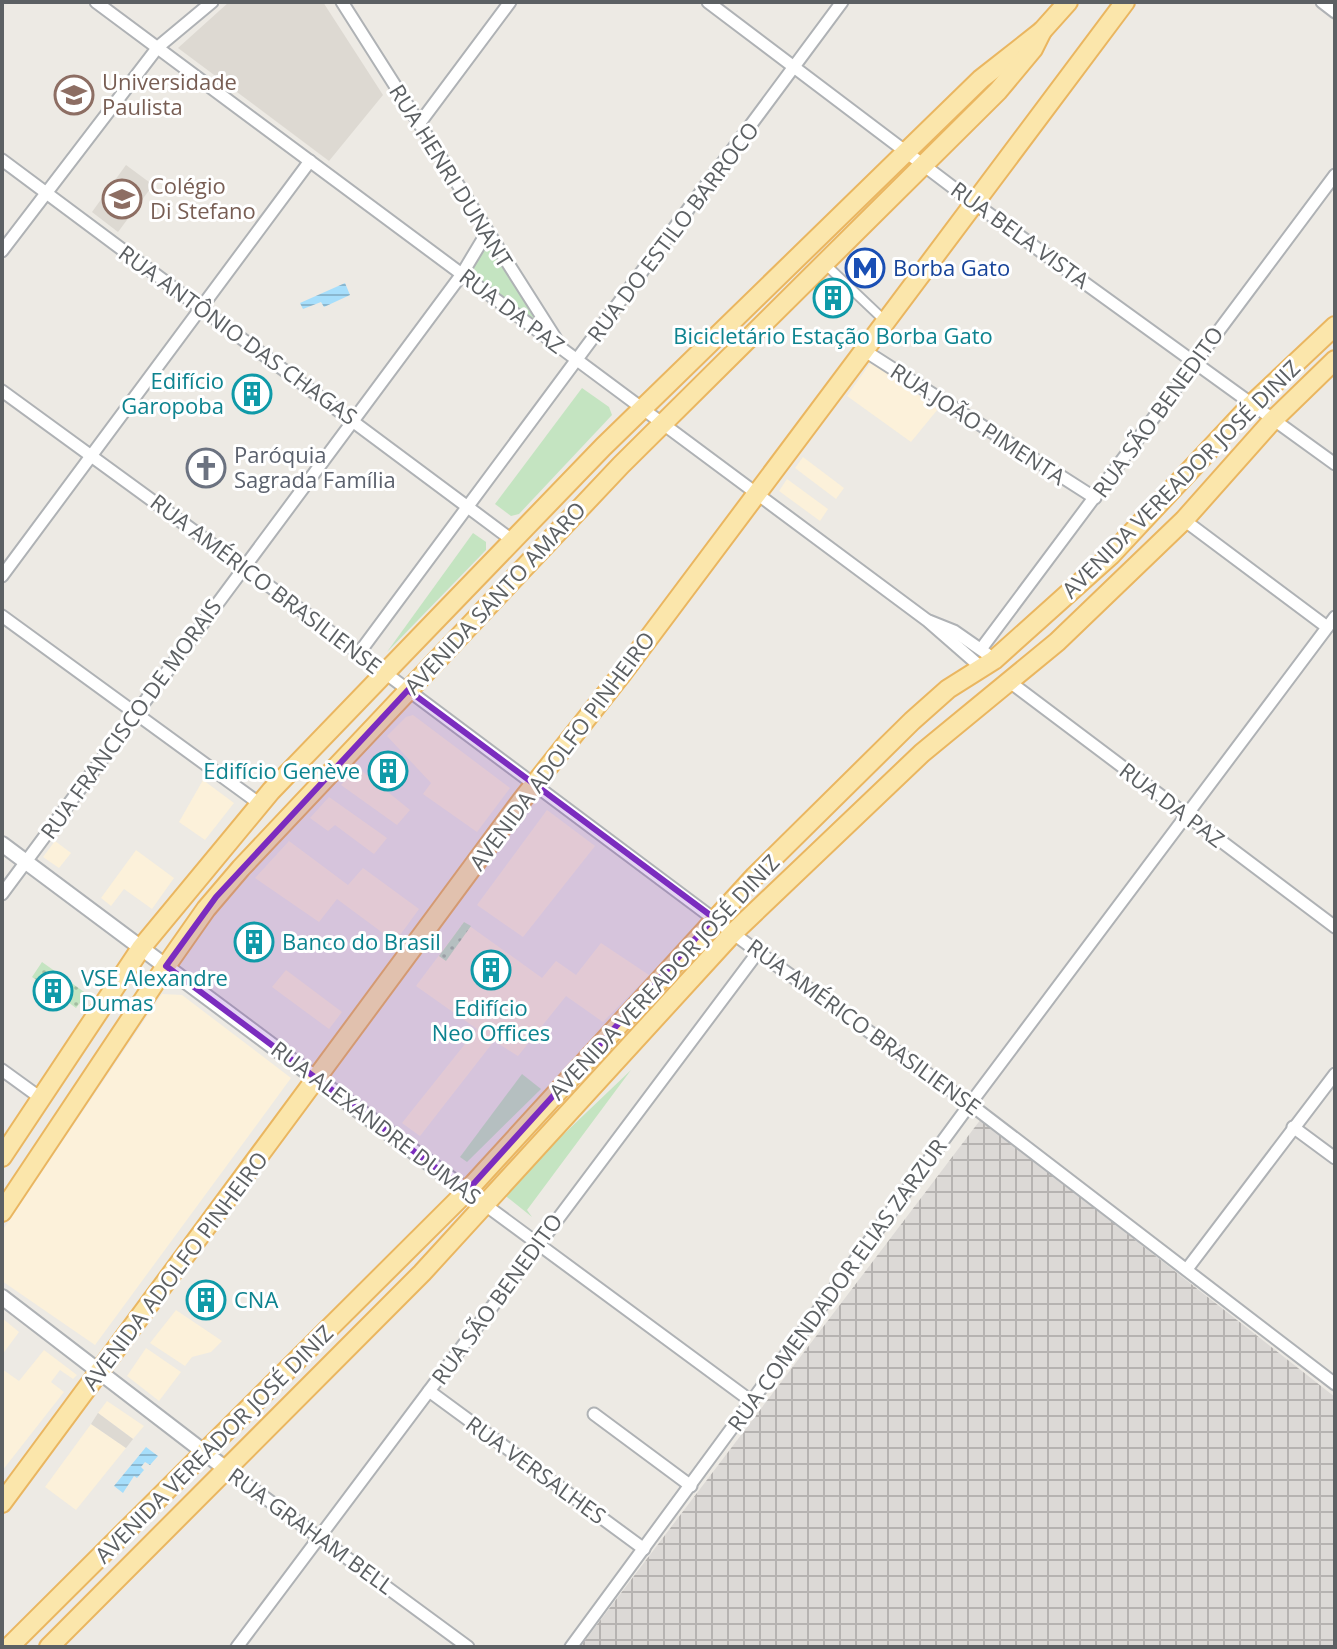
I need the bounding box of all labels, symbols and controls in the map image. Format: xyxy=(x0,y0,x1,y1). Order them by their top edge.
place label: Universidade Paulista xyxy=(102,66,237,121)
school or university icon: Universidade Paulista xyxy=(53,74,95,116)
street label: RUA HENRI DUNANT xyxy=(383,78,520,273)
street label: RUA DO ESTILO BARROCO xyxy=(579,115,765,348)
place label: Colégio Di Stefano xyxy=(150,170,256,225)
street label: RUA BELA VISTA xyxy=(945,174,1096,295)
school or university icon: Colégio Di Stefano xyxy=(101,178,143,220)
street label: RUA ANTÔNIO DAS CHAGAS xyxy=(113,237,364,431)
metro station icon: Borba Gato xyxy=(844,247,886,289)
place label: Borba Gato xyxy=(893,252,1010,282)
street label: RUA DA PAZ xyxy=(454,261,571,360)
building icon: Bicicletário Estação Borba Gato xyxy=(812,277,854,319)
place label: Bicicletário Estação Borba Gato xyxy=(673,320,993,350)
street label: RUA SÃO BENEDITO xyxy=(1085,320,1229,503)
street label: AVENIDA VEREADOR JOSÉ DINIZ xyxy=(1055,353,1306,604)
street label: RUA JOÃO PIMENTA xyxy=(885,355,1072,491)
place label: Edifício Garopoba xyxy=(121,365,224,420)
building icon: Edifício Garopoba xyxy=(231,373,273,415)
place label: Paróquia Sagrada Família xyxy=(234,439,396,494)
church icon: Paróquia Sagrada Família xyxy=(185,447,227,489)
street label: RUA AMÉRICO BRASILIENSE xyxy=(145,486,388,680)
street label: AVENIDA SANTO AMARO xyxy=(397,494,592,700)
street label: RUA FRANCISCO DE MORAIS xyxy=(33,592,228,844)
street label: AVENIDA ADOLFO PINHEIRO xyxy=(462,625,661,876)
building icon: Edifício Genève xyxy=(367,750,409,792)
place label: Edifício Genève xyxy=(203,755,360,785)
street label: RUA DA PAZ xyxy=(1114,755,1231,854)
street label: AVENIDA VEREADOR JOSÉ DINIZ xyxy=(541,847,785,1106)
building icon: Banco do Brasil xyxy=(233,921,275,963)
place label: Banco do Brasil xyxy=(282,926,441,956)
street label: RUA AMÉRICO BRASILIENSE xyxy=(742,931,988,1121)
building icon: Edifício Neo Offices xyxy=(470,949,512,991)
place label: VSE Alexandre Dumas xyxy=(81,962,228,1017)
building icon: VSE Alexandre Dumas xyxy=(32,970,74,1012)
place label: Edifício Neo Offices xyxy=(432,992,550,1047)
street label: RUA ALEXANDRE DUMAS xyxy=(266,1033,488,1211)
street label: RUA COMENDADOR ELIAS ZARZUR xyxy=(720,1132,953,1437)
street label: AVENIDA ADOLFO PINHEIRO xyxy=(75,1145,274,1396)
street label: RUA SÃO BENEDITO xyxy=(424,1207,568,1390)
building icon: CNA xyxy=(185,1279,227,1321)
place label: CNA xyxy=(234,1284,278,1314)
street label: AVENIDA VEREADOR JOSÉ DINIZ xyxy=(88,1318,339,1569)
street label: RUA VERSALHES xyxy=(461,1408,613,1530)
street label: RUA GRAHAM BELL xyxy=(223,1460,400,1600)

